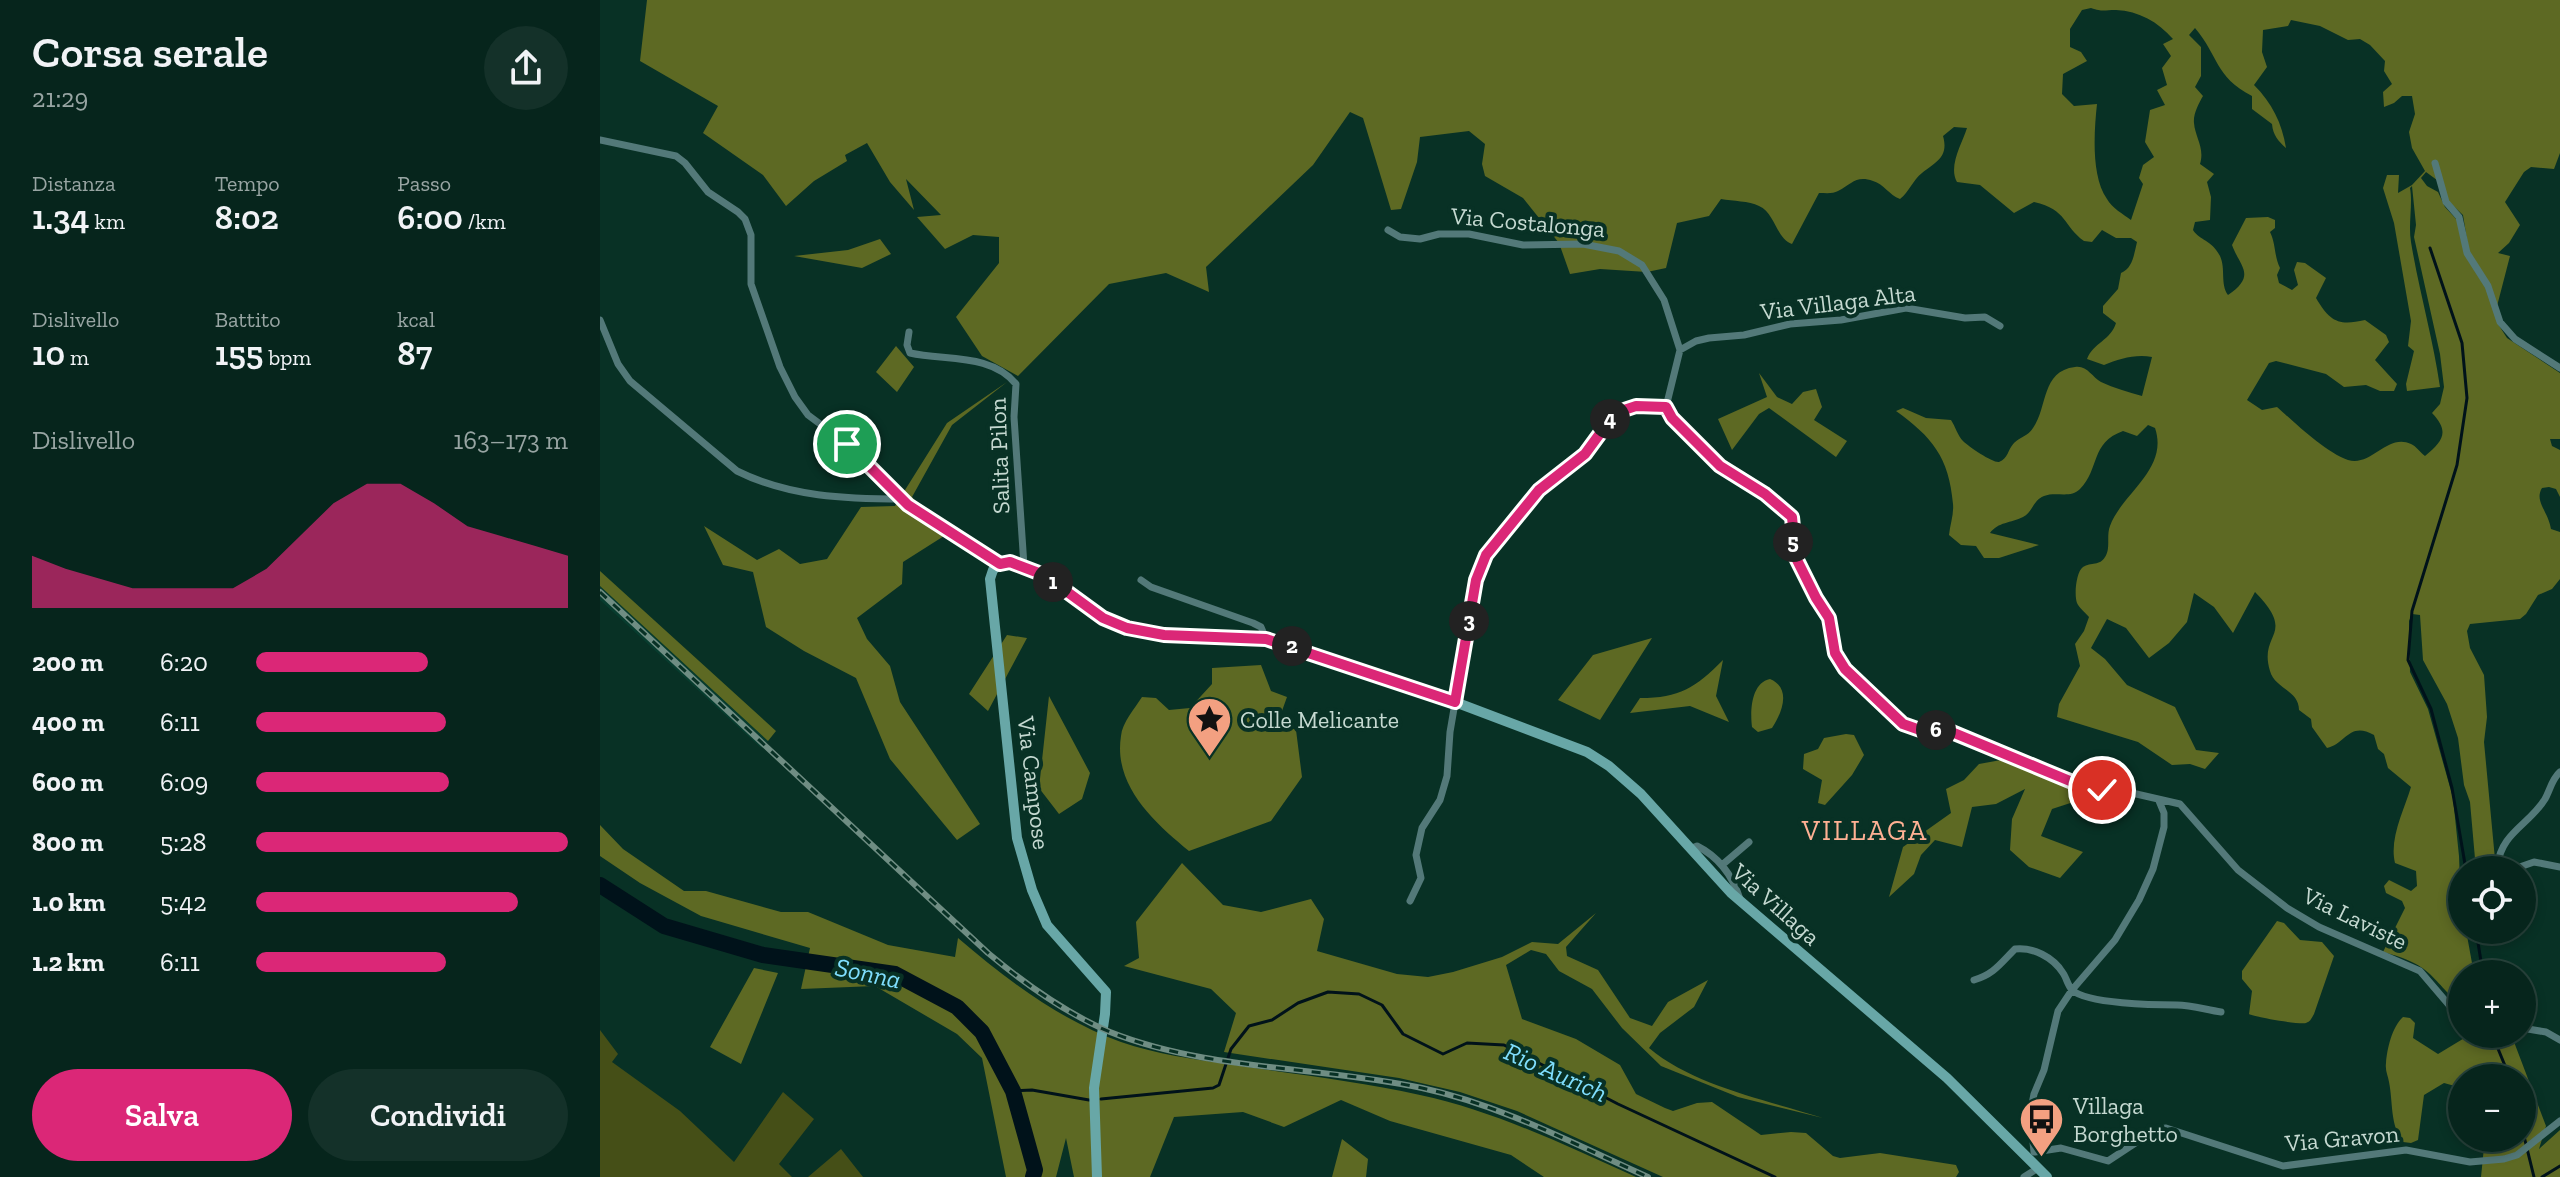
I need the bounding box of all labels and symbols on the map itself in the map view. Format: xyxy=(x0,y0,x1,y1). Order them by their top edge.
street label: Via Costalonga xyxy=(1449,201,1607,243)
street label: Via Villaga Alta xyxy=(1758,278,1918,326)
street label: Salita Pilon xyxy=(982,397,1016,515)
pin: 4 xyxy=(1590,399,1630,439)
pin xyxy=(813,410,881,478)
pin: 5 xyxy=(1773,522,1813,562)
pin: 1 xyxy=(1033,562,1073,602)
pin: 3 xyxy=(1449,601,1489,641)
pin: 2 xyxy=(1272,626,1312,666)
place icon: Colle Melicante xyxy=(1185,695,1233,758)
place label: Colle Melicante xyxy=(1240,705,1399,734)
pin: 6 xyxy=(1916,710,1956,750)
street label: Via Campose xyxy=(1011,714,1057,851)
pin xyxy=(2068,756,2136,824)
district label: VILLAGA xyxy=(1801,814,1928,847)
street label: Via Villaga xyxy=(1725,856,1826,951)
street label: Via Laviste xyxy=(2297,880,2412,956)
water label: Sonna xyxy=(832,950,904,996)
water label: Rio Aurich xyxy=(1499,1035,1613,1109)
place label: Villaga Borghetto xyxy=(2072,1091,2178,1148)
bus stop icon: Villaga Borghetto xyxy=(2018,1095,2066,1158)
street label: Via Gravon xyxy=(2283,1119,2401,1158)

